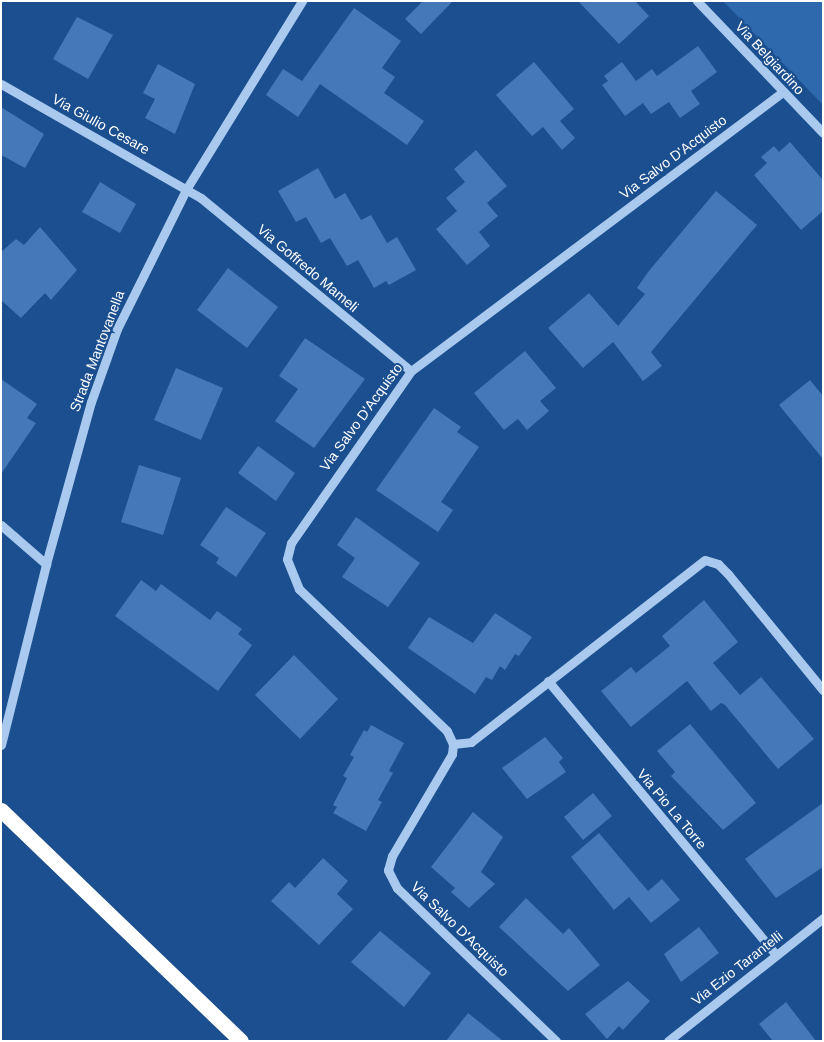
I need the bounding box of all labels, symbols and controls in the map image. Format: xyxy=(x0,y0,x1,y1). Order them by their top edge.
street label: Via Belgiardino xyxy=(732,18,808,98)
street label: Via Giulio Cesare xyxy=(49,90,153,158)
street label: Via Salvo D'Acquisto xyxy=(616,111,730,203)
street label: Via Goffredo Mameli xyxy=(254,221,362,315)
street label: Strada Mantovanella xyxy=(66,288,128,414)
street label: Via Salvo D'Acquisto xyxy=(316,360,406,474)
street label: Via Pio La Torre xyxy=(634,766,710,852)
street label: Via Salvo D'Acquisto xyxy=(408,878,512,980)
street label: Via Ezio Tarantelli xyxy=(688,927,786,1009)

